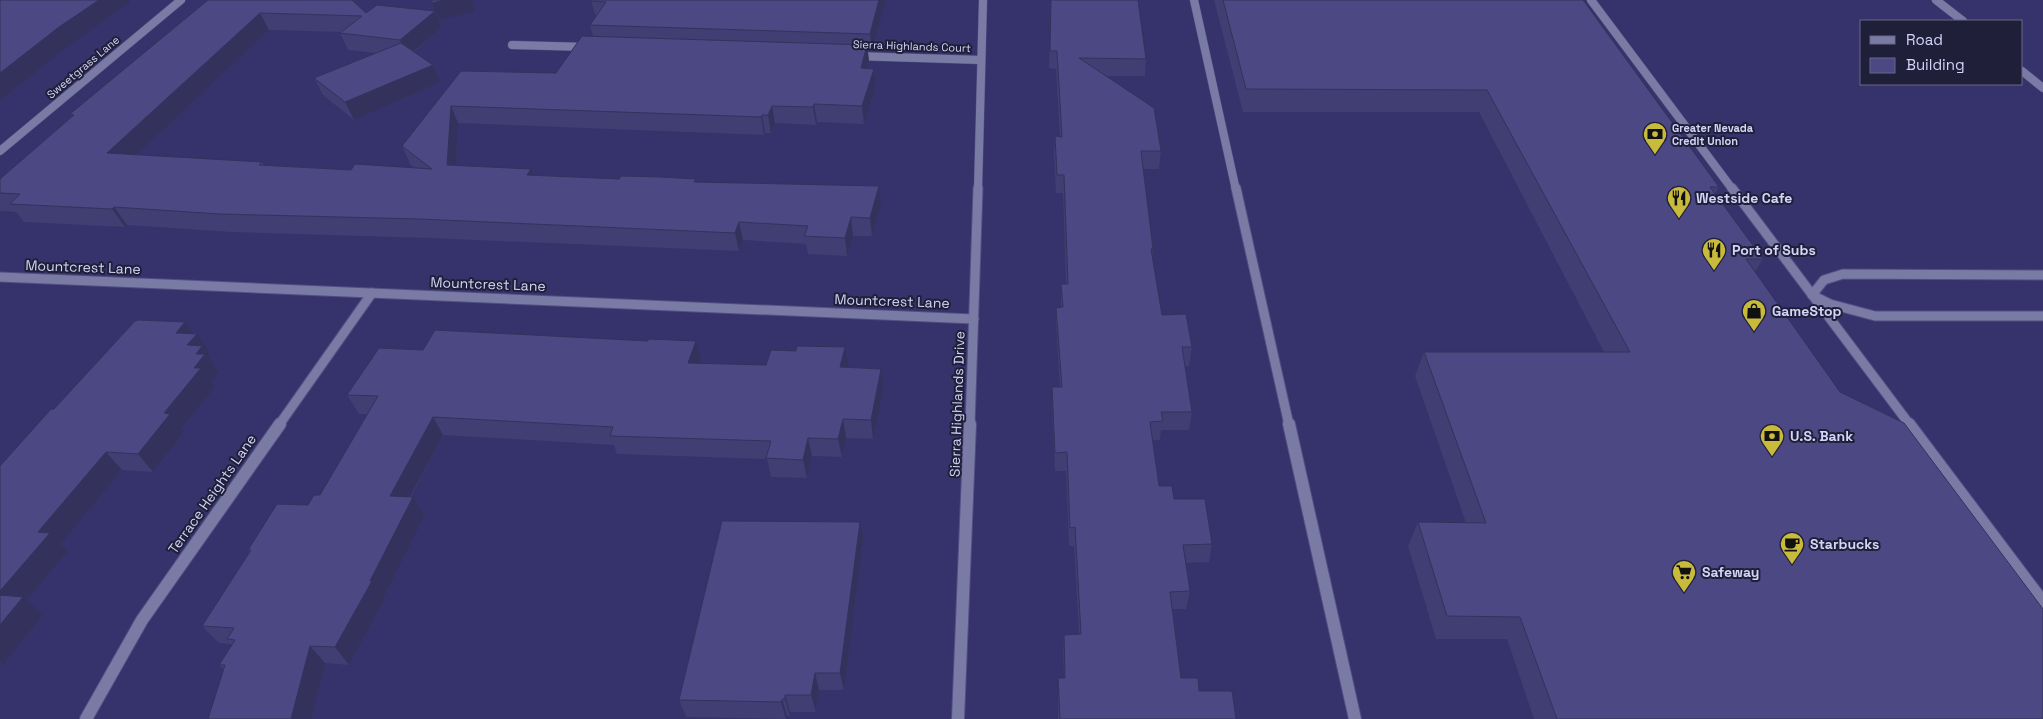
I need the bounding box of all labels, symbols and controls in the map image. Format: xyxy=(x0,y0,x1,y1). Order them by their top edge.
legend xyxy=(1860,20,2023,85)
text: Road xyxy=(1906,30,1943,49)
street label: Sweetgrass Lane xyxy=(44,33,122,101)
street label: Sierra Highlands Court xyxy=(853,37,971,55)
text: Building xyxy=(1906,55,1965,74)
bank icon: Greater Nevada Credit Union xyxy=(1642,121,1668,155)
place label: Greater Nevada Credit Union xyxy=(1672,121,1754,148)
restaurant icon: Westside Cafe xyxy=(1666,185,1692,219)
place label: Westside Cafe xyxy=(1696,189,1792,207)
restaurant icon: Port of Subs xyxy=(1701,237,1727,271)
place label: Port of Subs xyxy=(1732,241,1816,259)
street label: Mountcrest Lane xyxy=(25,256,141,278)
street label: Mountcrest Lane xyxy=(430,273,546,295)
street label: Mountcrest Lane xyxy=(834,290,950,312)
shop icon: GameStop xyxy=(1741,298,1767,332)
place label: GameStop xyxy=(1772,302,1842,320)
street label: Sierra Highlands Drive xyxy=(945,331,969,477)
bank icon: U.S. Bank xyxy=(1759,423,1785,457)
place label: U.S. Bank xyxy=(1790,427,1853,445)
street label: Terrace Heights Lane xyxy=(164,431,260,557)
cafe icon: Starbucks xyxy=(1779,531,1805,565)
place label: Starbucks xyxy=(1810,535,1879,553)
supermarket icon: Safeway xyxy=(1671,559,1697,593)
place label: Safeway xyxy=(1702,563,1760,581)

